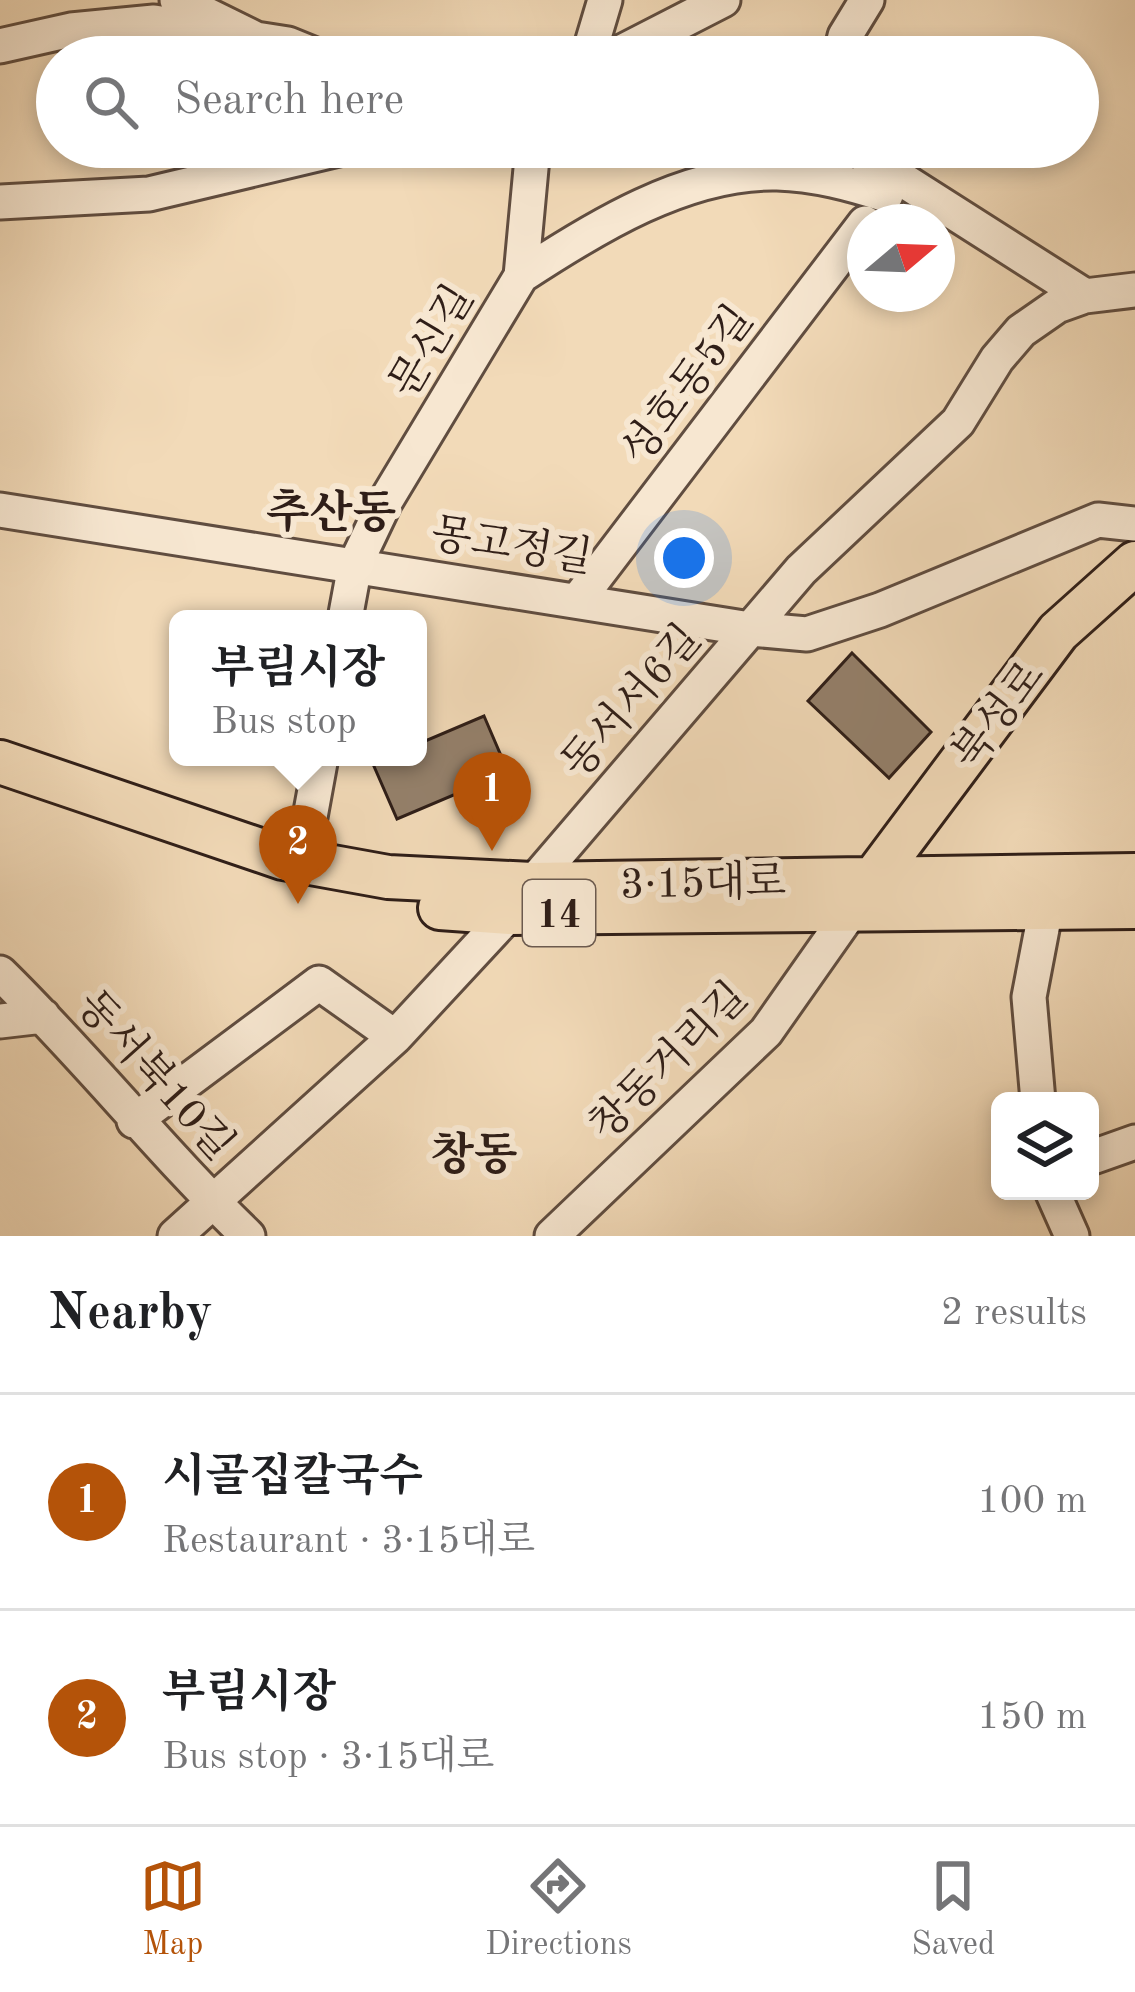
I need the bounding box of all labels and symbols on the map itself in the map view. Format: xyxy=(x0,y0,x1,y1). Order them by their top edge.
north arrow xyxy=(847,204,955,312)
street label: 문신길 xyxy=(381,277,483,405)
street label: 성호동5길 xyxy=(613,297,762,474)
district label: 추산동 xyxy=(266,488,396,538)
street label: 몽고정길 xyxy=(428,511,595,581)
your location xyxy=(654,528,714,588)
street label: 동서서6길 xyxy=(553,616,710,787)
street label: 북성로 xyxy=(944,653,1054,778)
pin: 1 xyxy=(453,752,531,851)
pin: 2 xyxy=(259,805,337,904)
street label: 3·15대로 xyxy=(620,859,786,907)
road number: 14 xyxy=(523,880,595,946)
street label: 창동거리길 xyxy=(580,973,756,1149)
street label: 동서북10길 xyxy=(68,982,243,1169)
district label: 창동 xyxy=(431,1130,517,1180)

